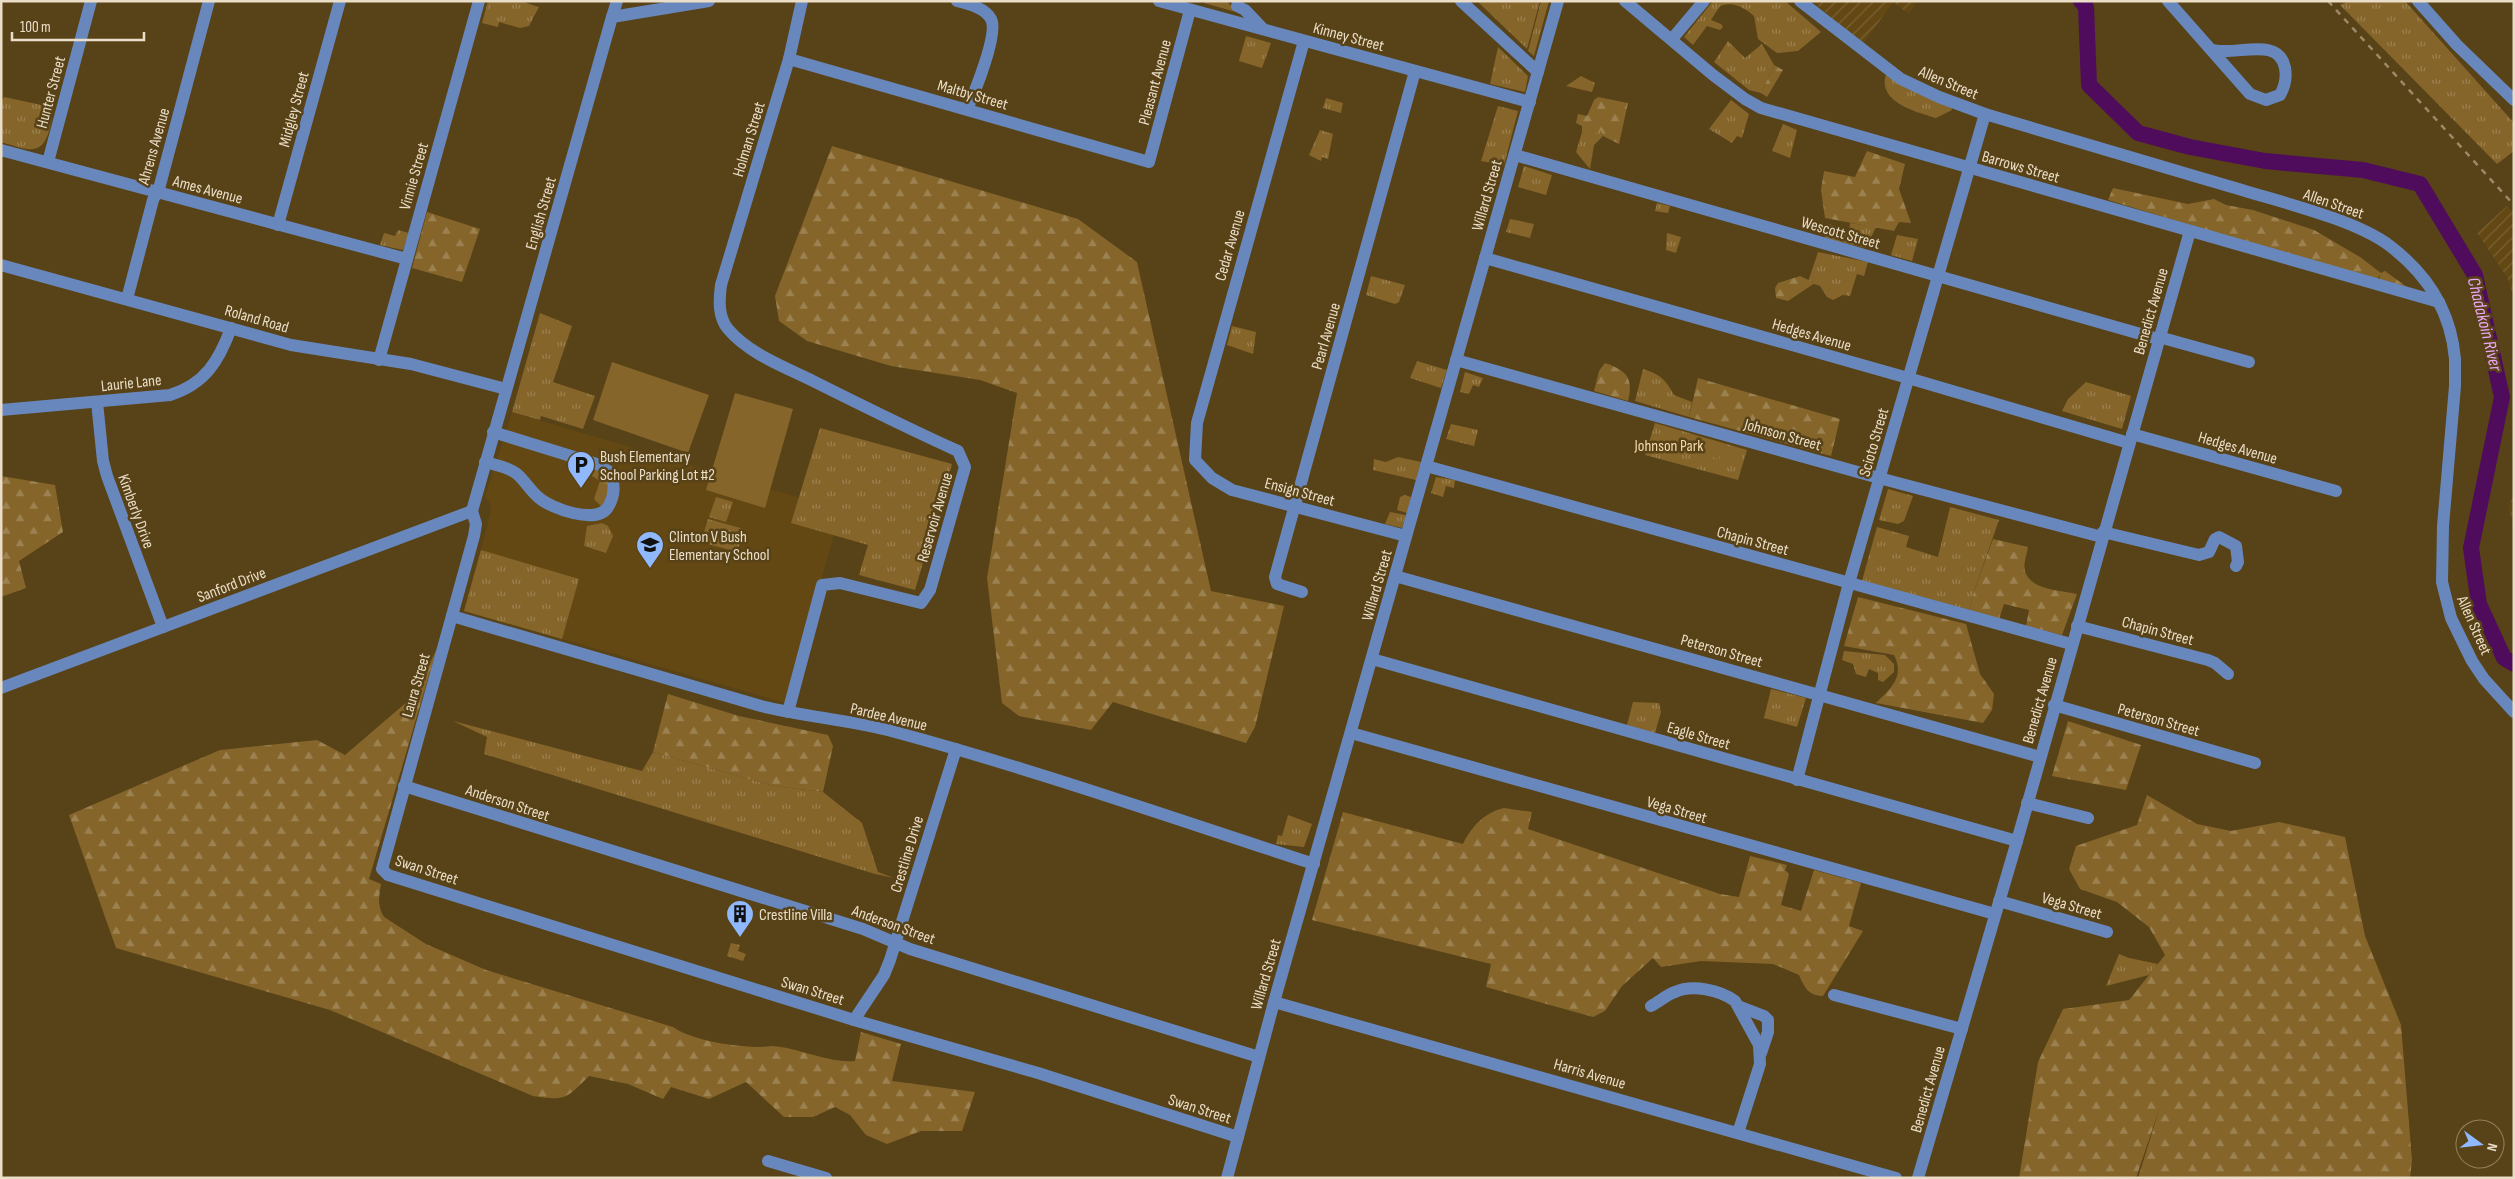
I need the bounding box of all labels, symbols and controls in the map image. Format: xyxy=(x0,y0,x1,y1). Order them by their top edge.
scale bar xyxy=(12,10,145,42)
text: 100 m xyxy=(20,18,51,37)
street label: Kinney Street xyxy=(1311,19,1386,56)
street label: Pleasant Avenue xyxy=(1135,38,1176,127)
street label: Hunter Street xyxy=(33,54,70,131)
street label: Allen Street xyxy=(1915,62,1981,104)
street label: Midgley Street xyxy=(275,69,314,149)
street label: Maltby Street xyxy=(935,76,1010,115)
street label: Holman Street xyxy=(729,100,770,179)
street label: Ahrens Avenue xyxy=(134,106,174,188)
street label: Vinnie Street xyxy=(396,140,433,212)
street label: Barrows Street xyxy=(1980,147,2062,188)
street label: Willard Street xyxy=(1468,158,1507,233)
street label: Ames Avenue xyxy=(170,172,244,209)
street label: English Street xyxy=(522,175,561,252)
street label: Allen Street xyxy=(2300,185,2366,224)
street label: Cedar Avenue xyxy=(1211,208,1250,283)
street label: Wescott Street xyxy=(1799,213,1882,254)
street label: Benedict Avenue xyxy=(2130,266,2173,357)
water label: Chadakoin River xyxy=(2463,275,2506,374)
street label: Roland Road xyxy=(222,301,291,338)
street label: Pearl Avenue xyxy=(1308,301,1345,372)
street label: Hedges Avenue xyxy=(1770,315,1853,356)
street label: Laurie Lane xyxy=(100,371,162,396)
street label: Scioto Street xyxy=(1856,406,1893,479)
street label: Johnson Street xyxy=(1741,415,1823,456)
street label: Hedges Avenue xyxy=(2196,428,2279,469)
park label: Johnson Park xyxy=(1634,437,1703,456)
place label: Bush Elementary School Parking Lot #2 xyxy=(600,448,715,485)
parking icon: Bush Elementary School Parking Lot #2 xyxy=(566,450,596,489)
street label: Reservoir Avenue xyxy=(914,470,957,564)
street label: Kimberly Drive xyxy=(113,472,158,551)
street label: Ensign Street xyxy=(1263,474,1337,511)
street label: Chapin Street xyxy=(1715,523,1791,560)
place label: Clinton V Bush Elementary School xyxy=(669,528,769,565)
school or university icon: Clinton V Bush Elementary School xyxy=(635,530,665,569)
street label: Willard Street xyxy=(1358,548,1397,623)
street label: Sanford Drive xyxy=(194,564,269,607)
street label: Allen Street xyxy=(2452,592,2495,658)
street label: Chapin Street xyxy=(2120,613,2196,650)
street label: Peterson Street xyxy=(1678,631,1765,672)
street label: Laura Street xyxy=(398,651,435,720)
street label: Benedict Avenue xyxy=(2019,655,2062,746)
street label: Pardee Avenue xyxy=(848,699,929,736)
street label: Peterson Street xyxy=(2115,700,2202,741)
street label: Eagle Street xyxy=(1665,718,1732,755)
street label: Anderson Street xyxy=(462,781,552,826)
street label: Vega Street xyxy=(1644,793,1709,828)
street label: Crestline Drive xyxy=(887,814,928,895)
street label: Swan Street xyxy=(393,851,460,890)
street label: Vega Street xyxy=(2039,889,2104,924)
building icon: Crestline Villa xyxy=(725,899,755,938)
street label: Anderson Street xyxy=(848,901,938,949)
place label: Crestline Villa xyxy=(759,906,833,925)
street label: Willard Street xyxy=(1247,937,1286,1012)
street label: Swan Street xyxy=(779,973,846,1010)
street label: Benedict Avenue xyxy=(1907,1044,1950,1135)
street label: Harris Avenue xyxy=(1551,1055,1628,1094)
street label: Swan Street xyxy=(1166,1090,1233,1129)
north arrow xyxy=(2455,1119,2505,1169)
text: N xyxy=(2483,1141,2501,1153)

